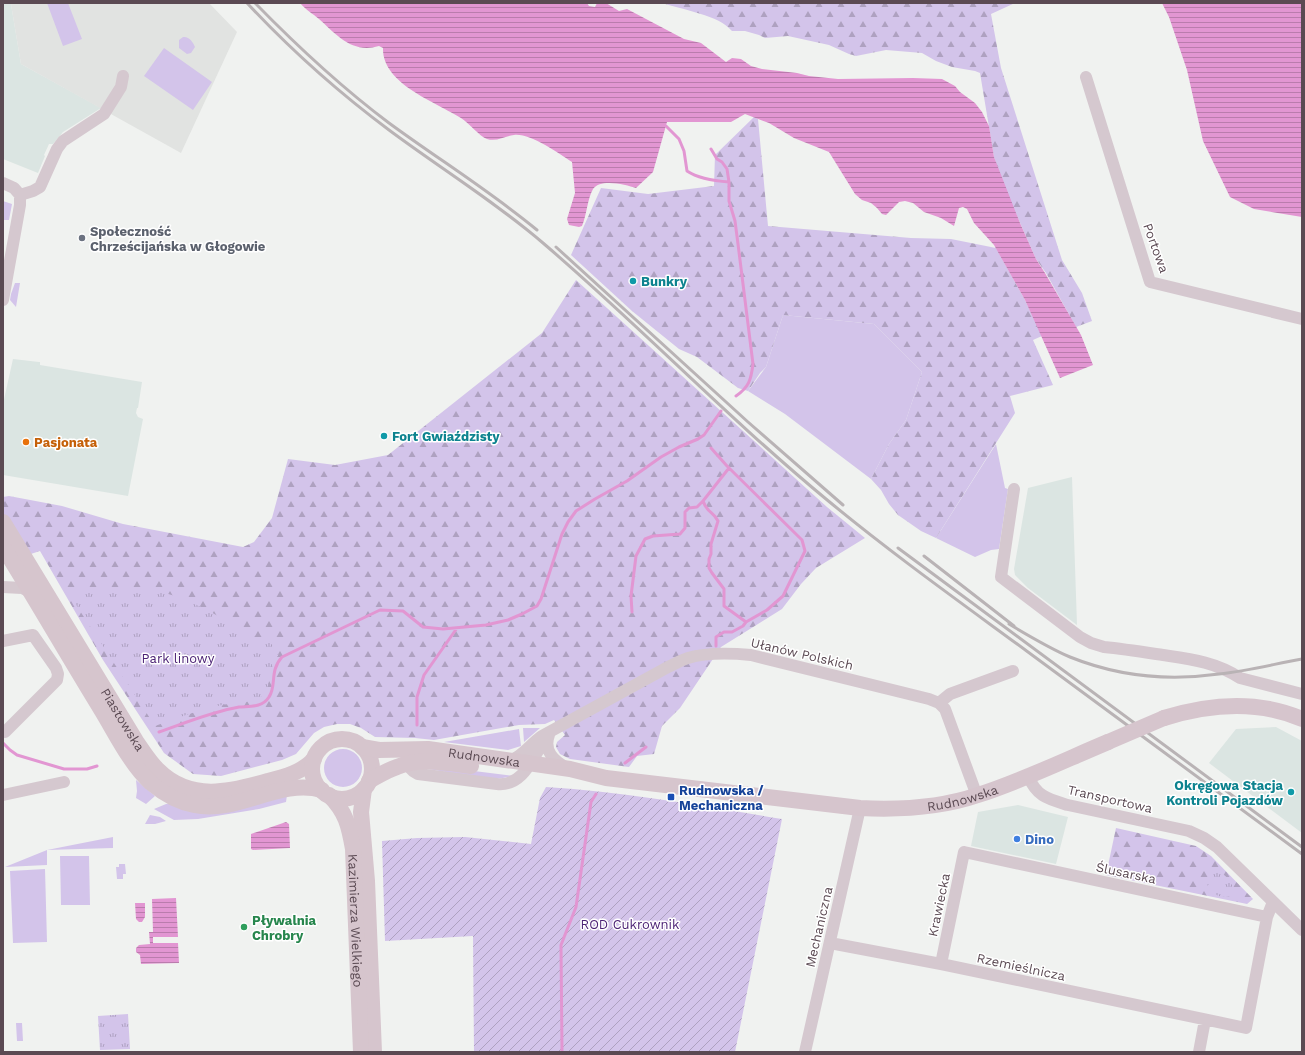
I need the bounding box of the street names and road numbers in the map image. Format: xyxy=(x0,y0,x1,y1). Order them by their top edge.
street label: Portowa xyxy=(1140,221,1172,275)
street label: Ułanów Polskich xyxy=(749,635,855,673)
street label: Piastowska xyxy=(98,685,148,754)
street label: Rudnowska xyxy=(447,744,522,769)
street label: Rudnowska xyxy=(926,781,1000,814)
street label: Transportowa xyxy=(1066,782,1154,816)
street label: Kazimierza Wielkiego xyxy=(346,854,366,988)
street label: Ślusarska xyxy=(1095,858,1158,887)
street label: Krawiecka xyxy=(925,871,953,938)
street label: Mechaniczna xyxy=(802,885,836,969)
street label: Rzemieślnicza xyxy=(975,950,1067,984)

